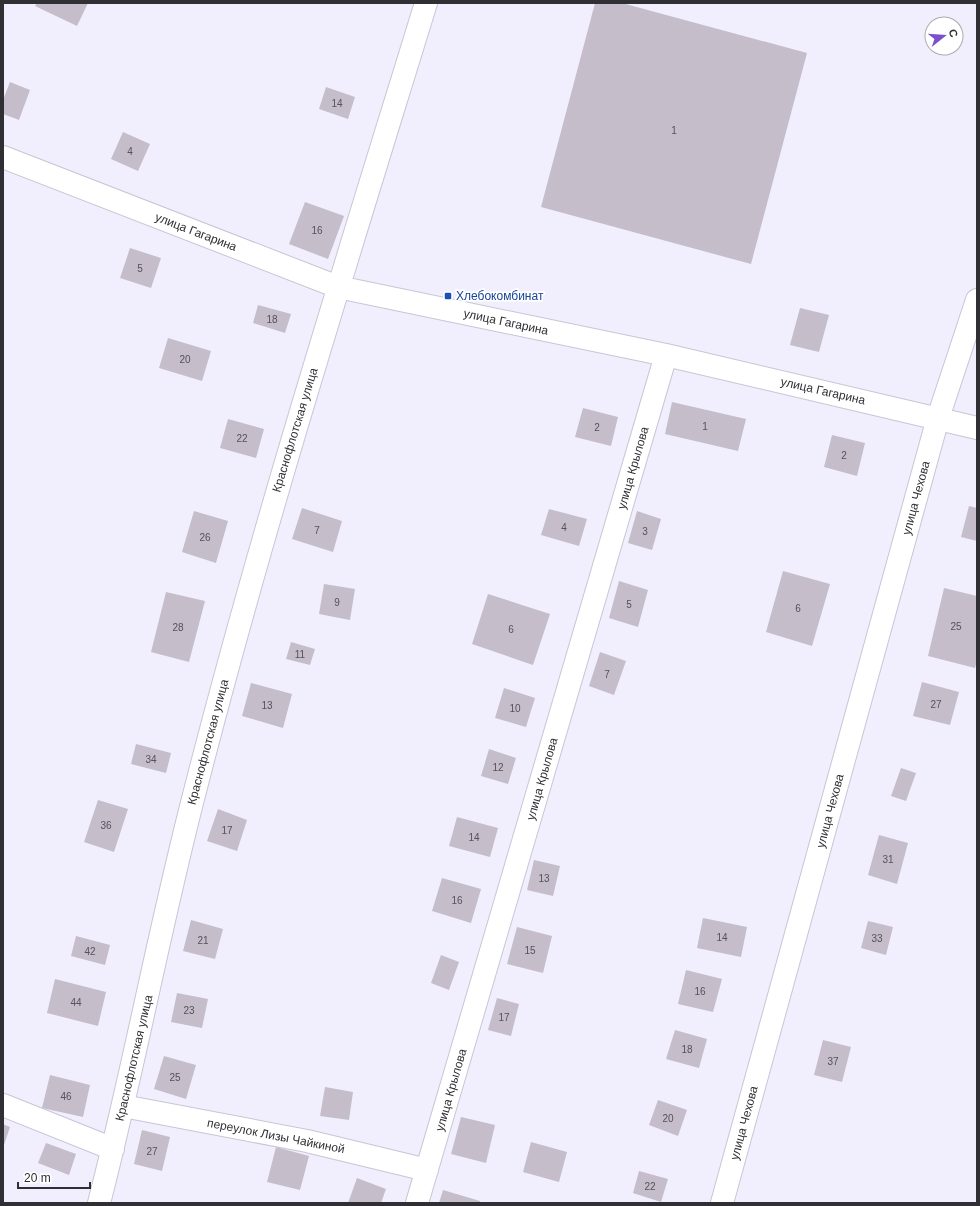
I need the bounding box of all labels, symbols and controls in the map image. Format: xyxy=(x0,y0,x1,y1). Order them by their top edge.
north arrow xyxy=(924,16,964,56)
text: С xyxy=(947,28,960,39)
house number: 14 xyxy=(331,98,343,109)
house number: 1 xyxy=(671,125,677,136)
house number: 4 xyxy=(127,146,133,157)
street label: улица Гагарина xyxy=(153,210,239,254)
house number: 16 xyxy=(311,225,323,236)
house number: 5 xyxy=(137,263,143,274)
place label: Хлебокомбинат xyxy=(456,289,544,303)
marker: Хлебокомбинат xyxy=(443,291,453,301)
street label: улица Гагарина xyxy=(462,306,550,338)
house number: 18 xyxy=(266,314,278,325)
house number: 20 xyxy=(179,354,191,365)
street label: Краснофлотская улица xyxy=(269,366,321,494)
street label: улица Гагарина xyxy=(779,374,867,408)
house number: 1 xyxy=(702,421,708,432)
house number: 2 xyxy=(594,422,600,433)
street label: улица Крылова xyxy=(615,425,652,511)
house number: 22 xyxy=(236,433,248,444)
house number: 2 xyxy=(841,450,847,461)
street label: улица Чехова xyxy=(899,459,933,537)
house number: 4 xyxy=(561,522,567,533)
house number: 7 xyxy=(314,525,320,536)
house number: 3 xyxy=(642,526,648,537)
house number: 26 xyxy=(199,532,211,543)
house number: 9 xyxy=(334,597,340,608)
house number: 5 xyxy=(626,599,632,610)
house number: 6 xyxy=(795,603,801,614)
house number: 25 xyxy=(950,621,962,632)
house number: 28 xyxy=(172,622,184,633)
house number: 6 xyxy=(508,624,514,635)
house number: 11 xyxy=(295,649,306,660)
house number: 7 xyxy=(604,669,610,680)
street label: Краснофлотская улица xyxy=(185,677,232,806)
house number: 27 xyxy=(930,699,942,710)
house number: 13 xyxy=(261,700,273,711)
house number: 10 xyxy=(509,703,521,714)
street label: улица Крылова xyxy=(524,736,561,822)
house number: 34 xyxy=(145,754,157,765)
house number: 12 xyxy=(492,762,504,773)
street label: улица Чехова xyxy=(813,772,847,850)
house number: 36 xyxy=(100,820,112,831)
house number: 17 xyxy=(221,825,233,836)
house number: 14 xyxy=(468,832,480,843)
house number: 31 xyxy=(882,854,894,865)
house number: 13 xyxy=(538,873,550,884)
house number: 16 xyxy=(451,895,463,906)
house number: 14 xyxy=(716,932,728,943)
house number: 33 xyxy=(871,933,883,944)
house number: 21 xyxy=(197,935,209,946)
house number: 15 xyxy=(524,945,536,956)
house number: 42 xyxy=(84,946,96,957)
house number: 16 xyxy=(694,986,706,997)
street label: Краснофлотская улица xyxy=(113,993,155,1123)
house number: 44 xyxy=(70,997,82,1008)
house number: 23 xyxy=(183,1005,195,1016)
house number: 17 xyxy=(498,1012,510,1023)
house number: 18 xyxy=(681,1044,693,1055)
street label: улица Крылова xyxy=(433,1047,470,1133)
house number: 37 xyxy=(827,1056,839,1067)
house number: 25 xyxy=(169,1072,181,1083)
street label: улица Чехова xyxy=(727,1084,761,1162)
house number: 46 xyxy=(60,1091,72,1102)
house number: 20 xyxy=(662,1113,674,1124)
street label: переулок Лизы Чайкиной xyxy=(206,1116,346,1156)
house number: 27 xyxy=(146,1146,158,1157)
scale bar xyxy=(18,1164,90,1190)
text: 20 m xyxy=(24,1171,51,1185)
house number: 22 xyxy=(644,1181,656,1192)

